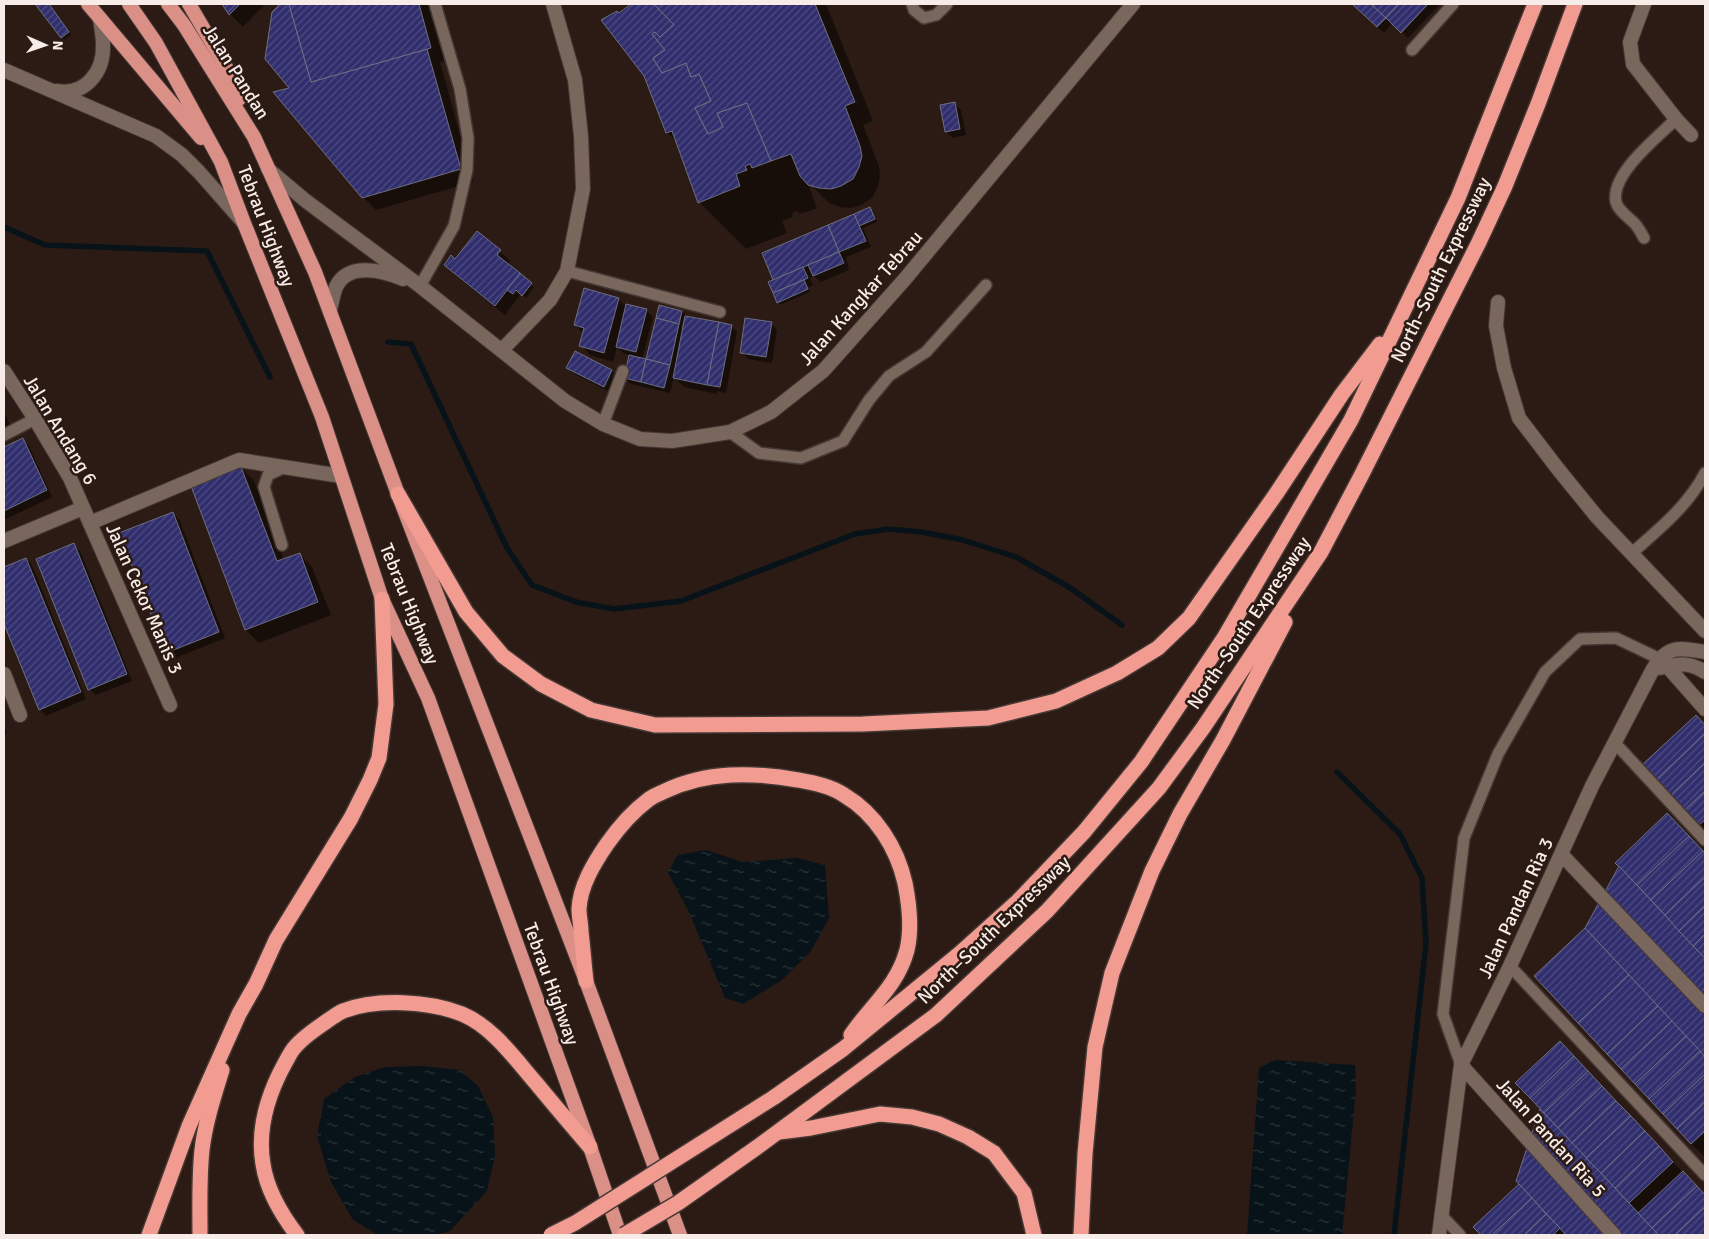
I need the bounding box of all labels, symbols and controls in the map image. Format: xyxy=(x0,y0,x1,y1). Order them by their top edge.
north arrow xyxy=(20,20,70,70)
street label: Jalan Pandan xyxy=(197,20,275,124)
text: N xyxy=(49,40,66,51)
street label: Tebrau Highway xyxy=(232,162,300,290)
street label: North–South Expressway xyxy=(1386,173,1496,367)
street label: Jalan Kangkar Tebrau xyxy=(794,226,928,370)
street label: Jalan Andang 6 xyxy=(18,371,102,489)
street label: Jalan Cekor Manis 3 xyxy=(100,520,188,678)
street label: North–South Expressway xyxy=(1182,532,1316,714)
street label: Tebrau Highway xyxy=(374,540,444,668)
street label: Jalan Pandan Ria 3 xyxy=(1473,834,1559,982)
street label: North–South Expressway xyxy=(913,851,1076,1009)
street label: Tebrau Highway xyxy=(518,920,584,1048)
street label: Jalan Pandan Ria 5 xyxy=(1491,1073,1611,1203)

